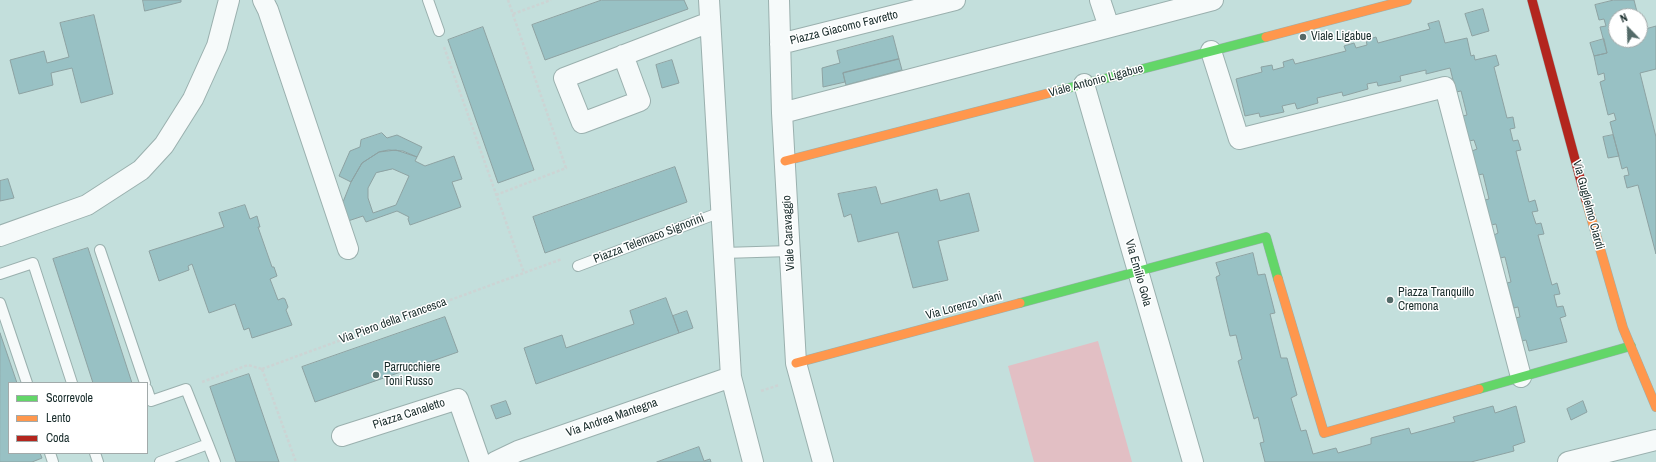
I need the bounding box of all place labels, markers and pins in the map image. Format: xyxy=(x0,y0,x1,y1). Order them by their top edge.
place label: Viale Ligabue xyxy=(1311,30,1372,44)
marker: Viale Ligabue xyxy=(1298,32,1308,42)
place label: Piazza Tranquillo Cremona xyxy=(1398,286,1474,314)
marker: Piazza Tranquillo Cremona xyxy=(1385,295,1395,305)
place label: Parrucchiere Toni Russo xyxy=(384,361,440,389)
marker: Parrucchiere Toni Russo xyxy=(371,370,381,380)

